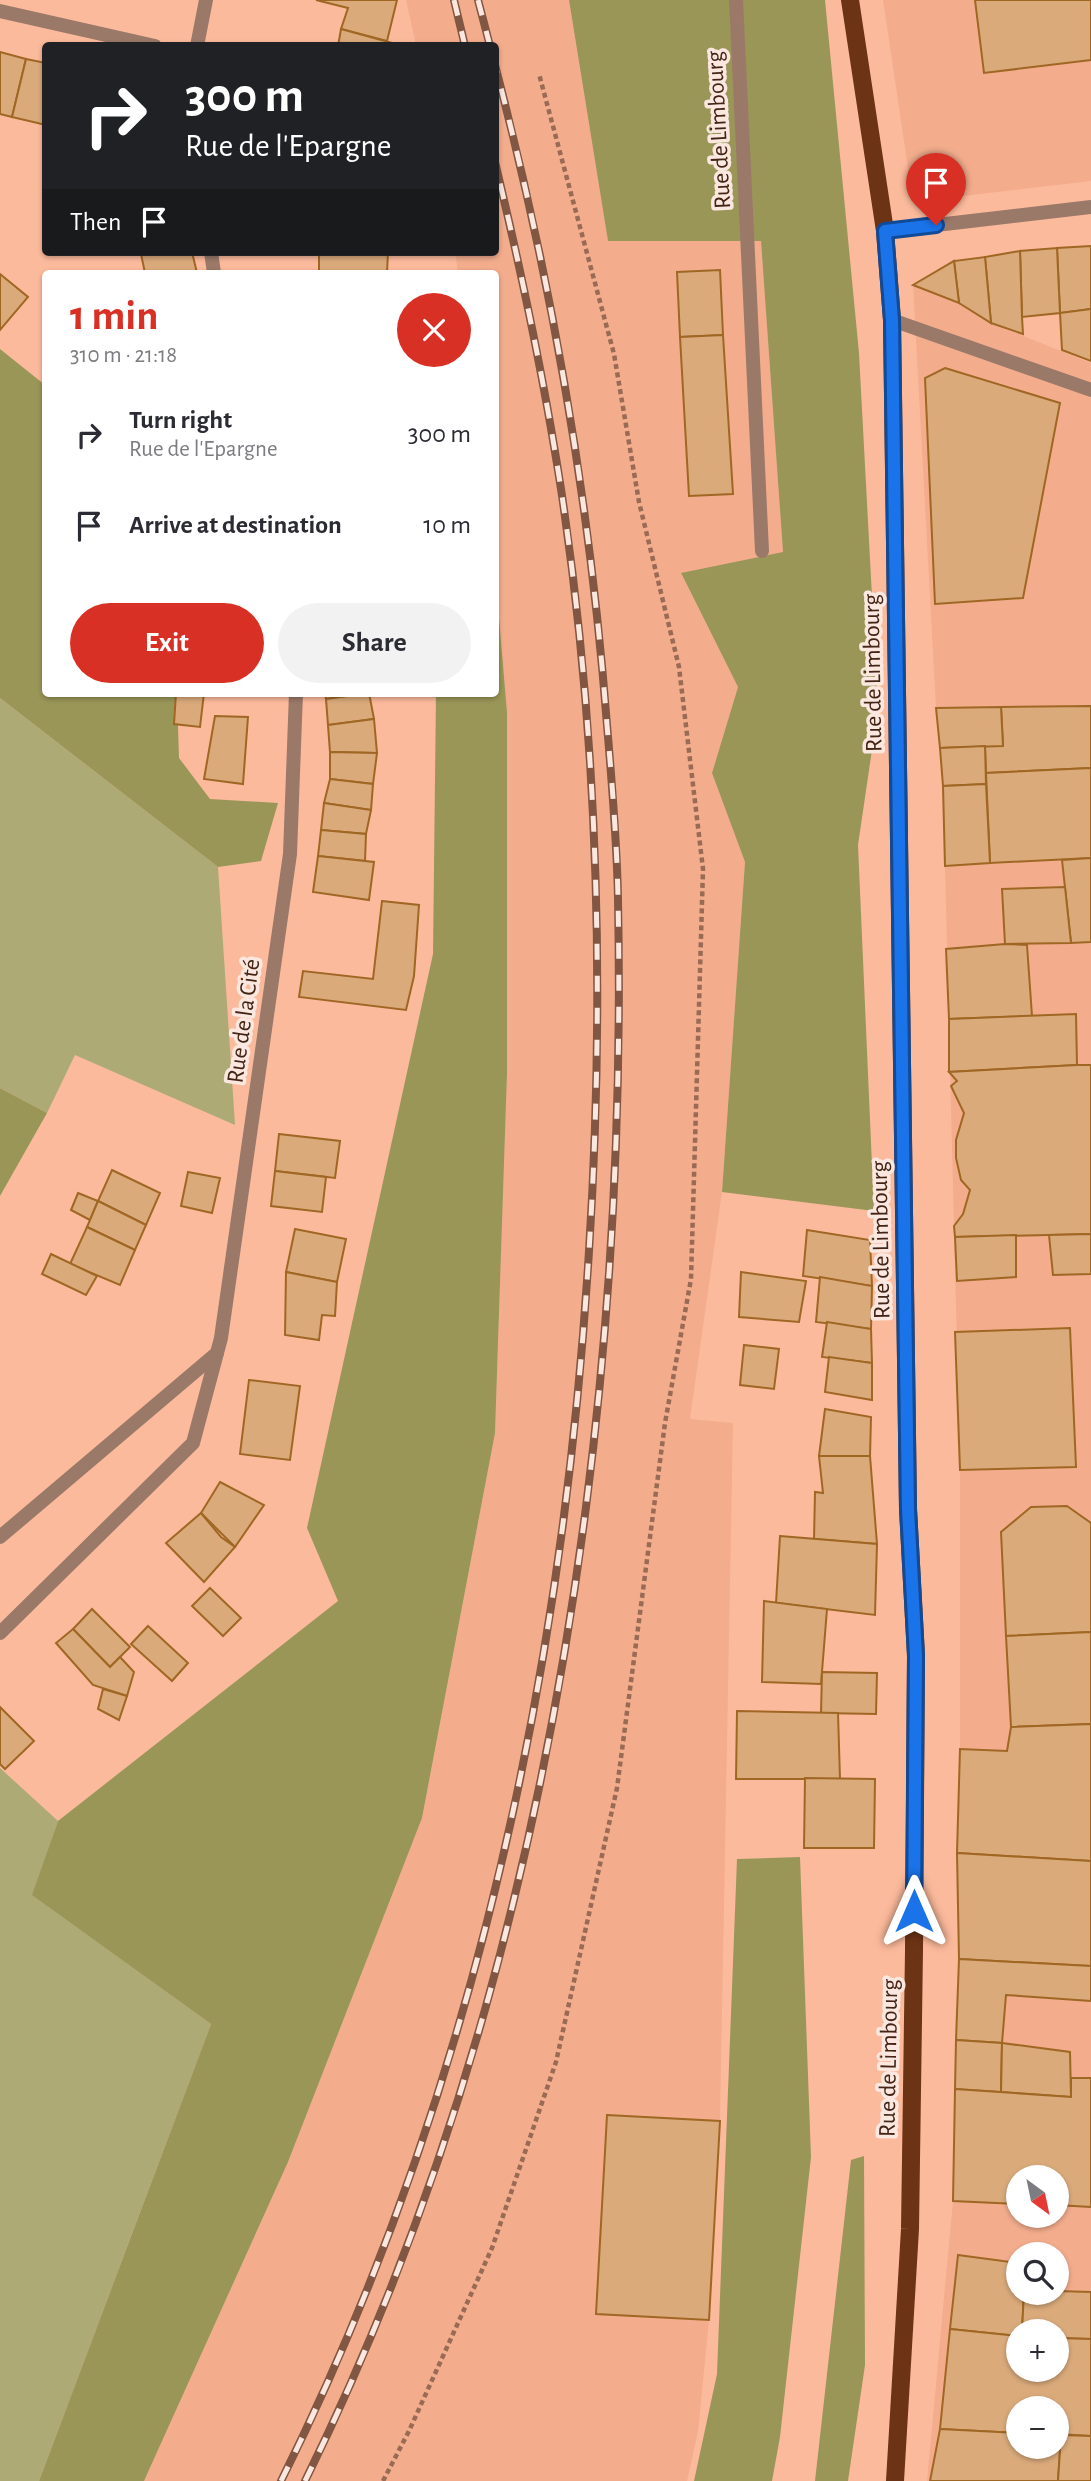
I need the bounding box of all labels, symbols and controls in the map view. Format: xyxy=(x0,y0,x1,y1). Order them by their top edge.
street label: Rue de Limbourg xyxy=(703,50,735,210)
icon: right xyxy=(70,70,161,161)
text: 300 m xyxy=(185,72,304,121)
text: Rue de l'Epargne xyxy=(185,130,392,162)
pin xyxy=(906,153,966,225)
icon: arrive xyxy=(917,164,955,202)
icon: arrive xyxy=(135,203,173,241)
text: Then xyxy=(70,209,121,235)
button: close xyxy=(397,293,471,367)
text: 1 min xyxy=(70,295,159,337)
text: 310 m · 21:18 xyxy=(70,344,177,367)
text: Turn right xyxy=(129,407,232,433)
icon: right xyxy=(70,416,108,454)
text: 300 m xyxy=(408,421,471,447)
text: Rue de l'Epargne xyxy=(129,438,278,461)
icon: arrive xyxy=(70,507,108,545)
text: Arrive at destination xyxy=(129,512,342,538)
text: 10 m xyxy=(423,512,471,538)
street label: Rue de Limbourg xyxy=(860,593,886,752)
button: Exit xyxy=(70,603,264,683)
button: Share xyxy=(278,603,471,683)
street label: Rue de la Cité xyxy=(223,957,265,1085)
street label: Rue de Limbourg xyxy=(868,1160,894,1319)
position arrow xyxy=(877,1874,951,1948)
street label: Rue de Limbourg xyxy=(876,1978,902,2137)
north arrow xyxy=(1006,2165,1069,2228)
map controls xyxy=(1006,2165,1069,2459)
button: search xyxy=(1006,2242,1069,2305)
button: + xyxy=(1006,2319,1069,2382)
button: − xyxy=(1006,2396,1069,2459)

